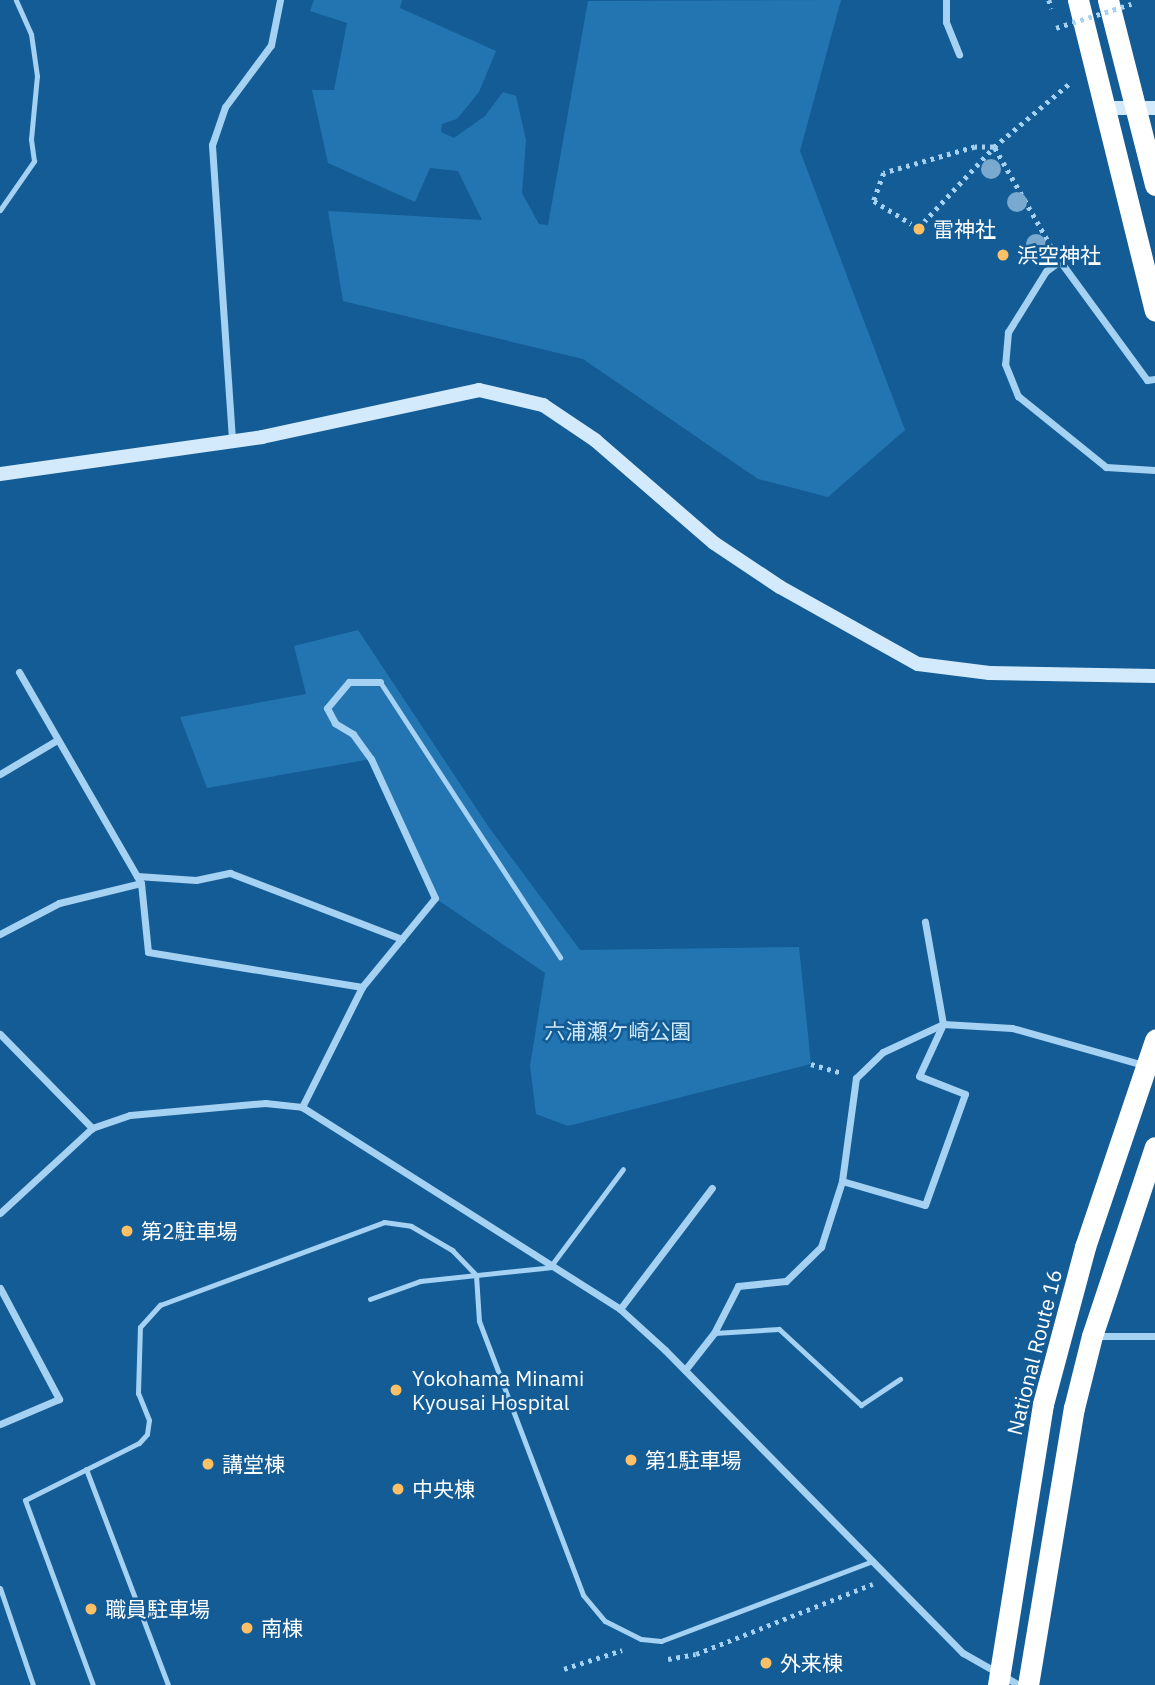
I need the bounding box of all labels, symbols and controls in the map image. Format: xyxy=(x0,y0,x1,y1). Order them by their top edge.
place label: 雷神社 xyxy=(933,216,996,242)
marker: 雷神社 xyxy=(911,221,927,237)
place label: 浜空神社 xyxy=(1017,242,1101,268)
marker: 浜空神社 xyxy=(995,247,1011,263)
park label: 六浦瀬ケ崎公園 xyxy=(545,1018,691,1044)
place label: 第2駐車場 xyxy=(141,1218,238,1244)
marker: 第2駐車場 xyxy=(119,1223,135,1239)
street label: National Route 16 xyxy=(1001,1266,1067,1438)
place label: Yokohama Minami Kyousai Hospital xyxy=(412,1365,584,1415)
marker: Yokohama Minami Kyousai Hospital xyxy=(386,1380,406,1400)
place label: 第1駐車場 xyxy=(645,1447,742,1473)
place label: 講堂棟 xyxy=(222,1451,285,1477)
marker: 第1駐車場 xyxy=(623,1452,639,1468)
marker: 講堂棟 xyxy=(200,1456,216,1472)
place label: 中央棟 xyxy=(412,1476,475,1502)
marker: 中央棟 xyxy=(390,1481,406,1497)
place label: 職員駐車場 xyxy=(105,1596,210,1622)
marker: 職員駐車場 xyxy=(83,1601,99,1617)
place label: 南棟 xyxy=(261,1615,303,1641)
marker: 南棟 xyxy=(239,1620,255,1636)
place label: 外来棟 xyxy=(780,1650,843,1676)
marker: 外来棟 xyxy=(758,1655,774,1671)

